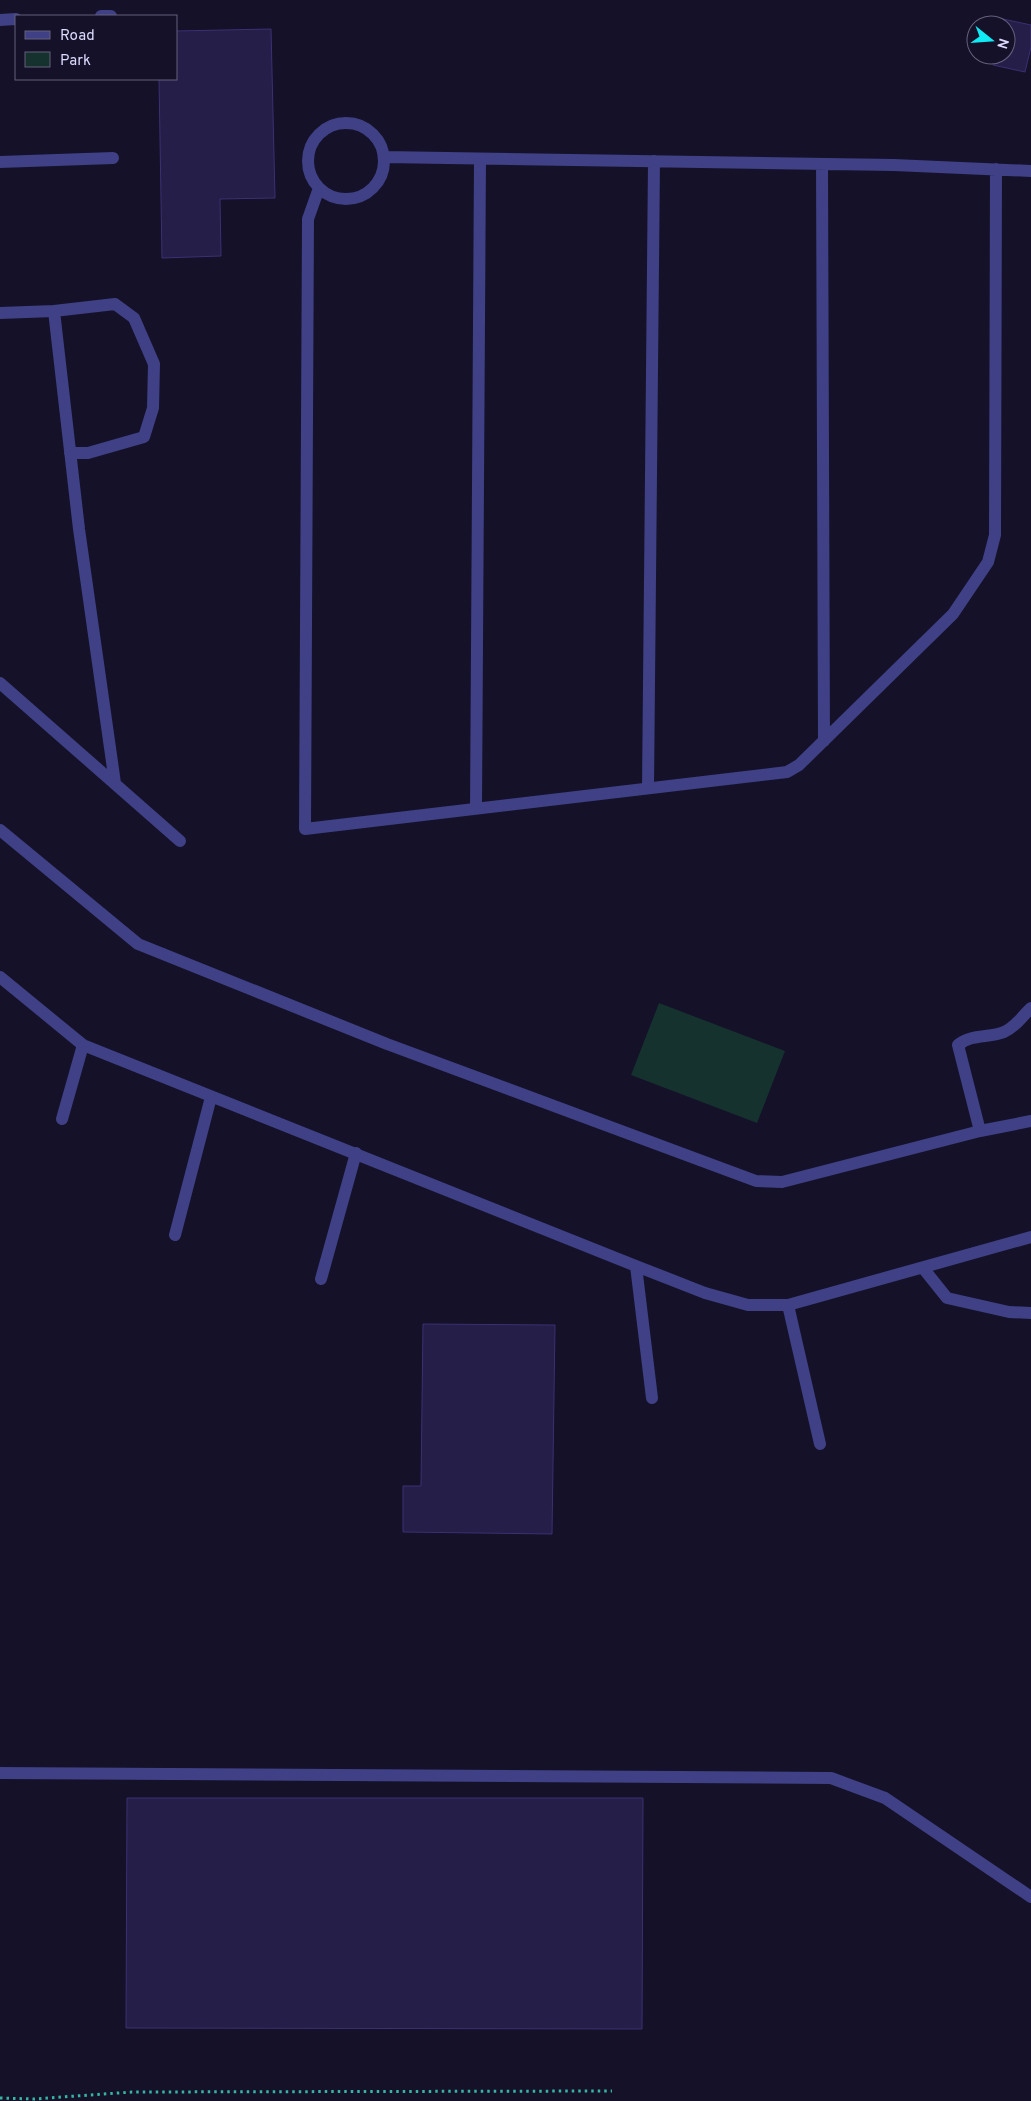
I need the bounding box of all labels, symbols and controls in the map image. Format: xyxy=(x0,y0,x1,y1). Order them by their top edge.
legend xyxy=(15,15,178,80)
north arrow xyxy=(966,15,1016,65)
text: Road xyxy=(60,27,95,46)
text: N xyxy=(992,36,1012,51)
text: Park xyxy=(60,52,91,71)

